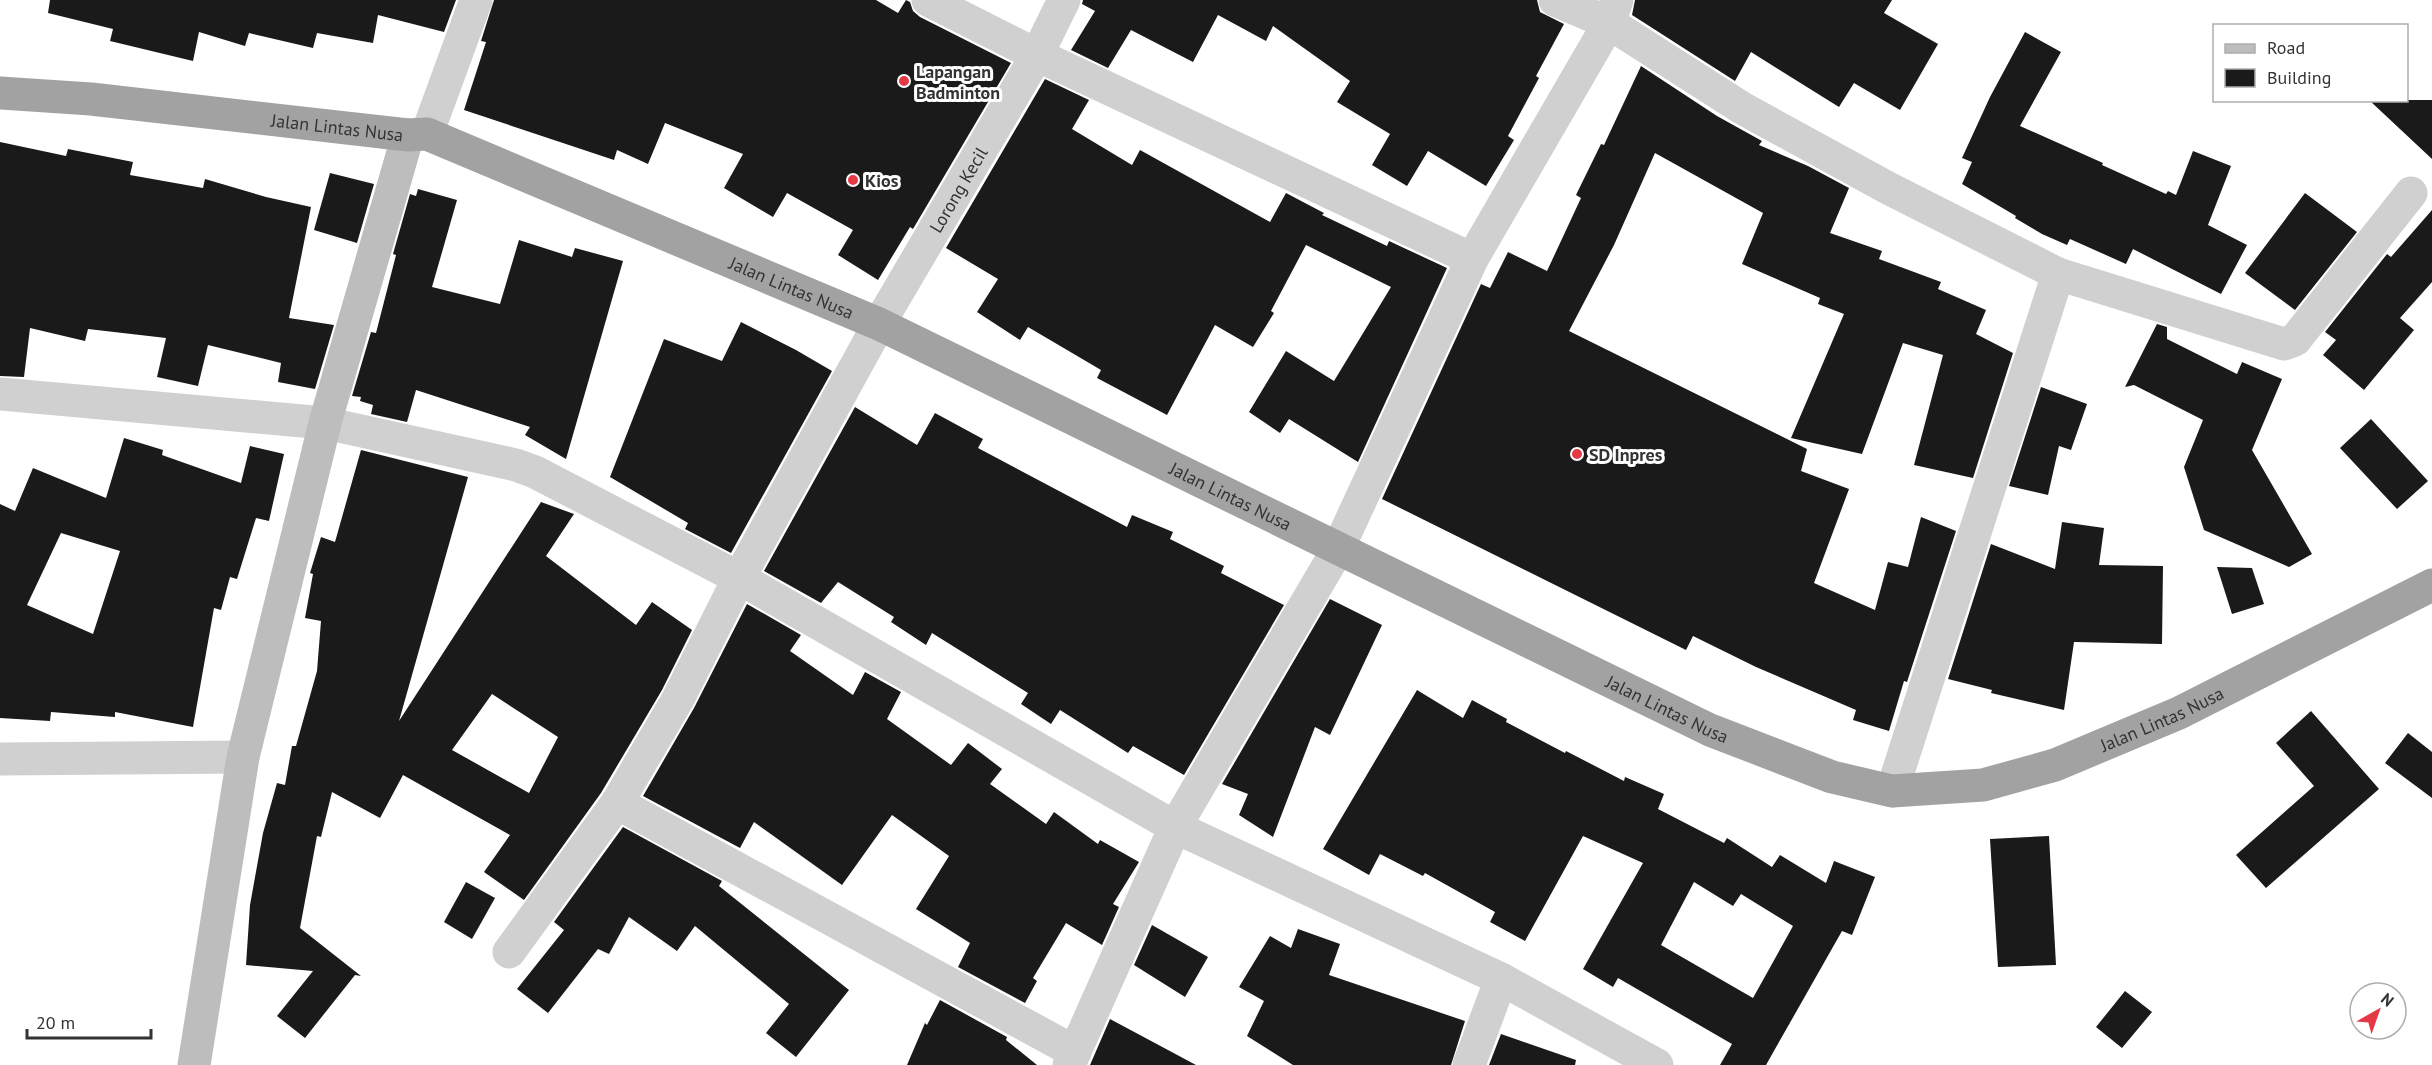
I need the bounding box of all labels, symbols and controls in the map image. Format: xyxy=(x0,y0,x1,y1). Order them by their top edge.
legend xyxy=(2213,24,2408,102)
text: Road xyxy=(2267,36,2305,59)
place label: Lapangan Badminton xyxy=(916,60,1000,104)
text: Building xyxy=(2267,66,2331,89)
marker: Lapangan Badminton xyxy=(897,74,911,88)
street label: Jalan Lintas Nusa xyxy=(269,108,405,146)
street label: Lorong Kecil xyxy=(924,142,992,237)
place label: Kios xyxy=(865,169,899,192)
marker: Kios xyxy=(846,173,860,187)
street label: Jalan Lintas Nusa xyxy=(725,251,858,324)
place label: SD Inpres xyxy=(1589,443,1663,466)
marker: SD Inpres xyxy=(1570,447,1584,461)
street label: Jalan Lintas Nusa xyxy=(1165,456,1295,535)
street label: Jalan Lintas Nusa xyxy=(1602,669,1732,748)
street label: Jalan Lintas Nusa xyxy=(2096,681,2227,757)
north arrow xyxy=(2348,981,2408,1041)
text: N xyxy=(2377,988,2398,1011)
scale bar xyxy=(27,1002,152,1040)
text: 20 m xyxy=(36,1011,75,1034)

